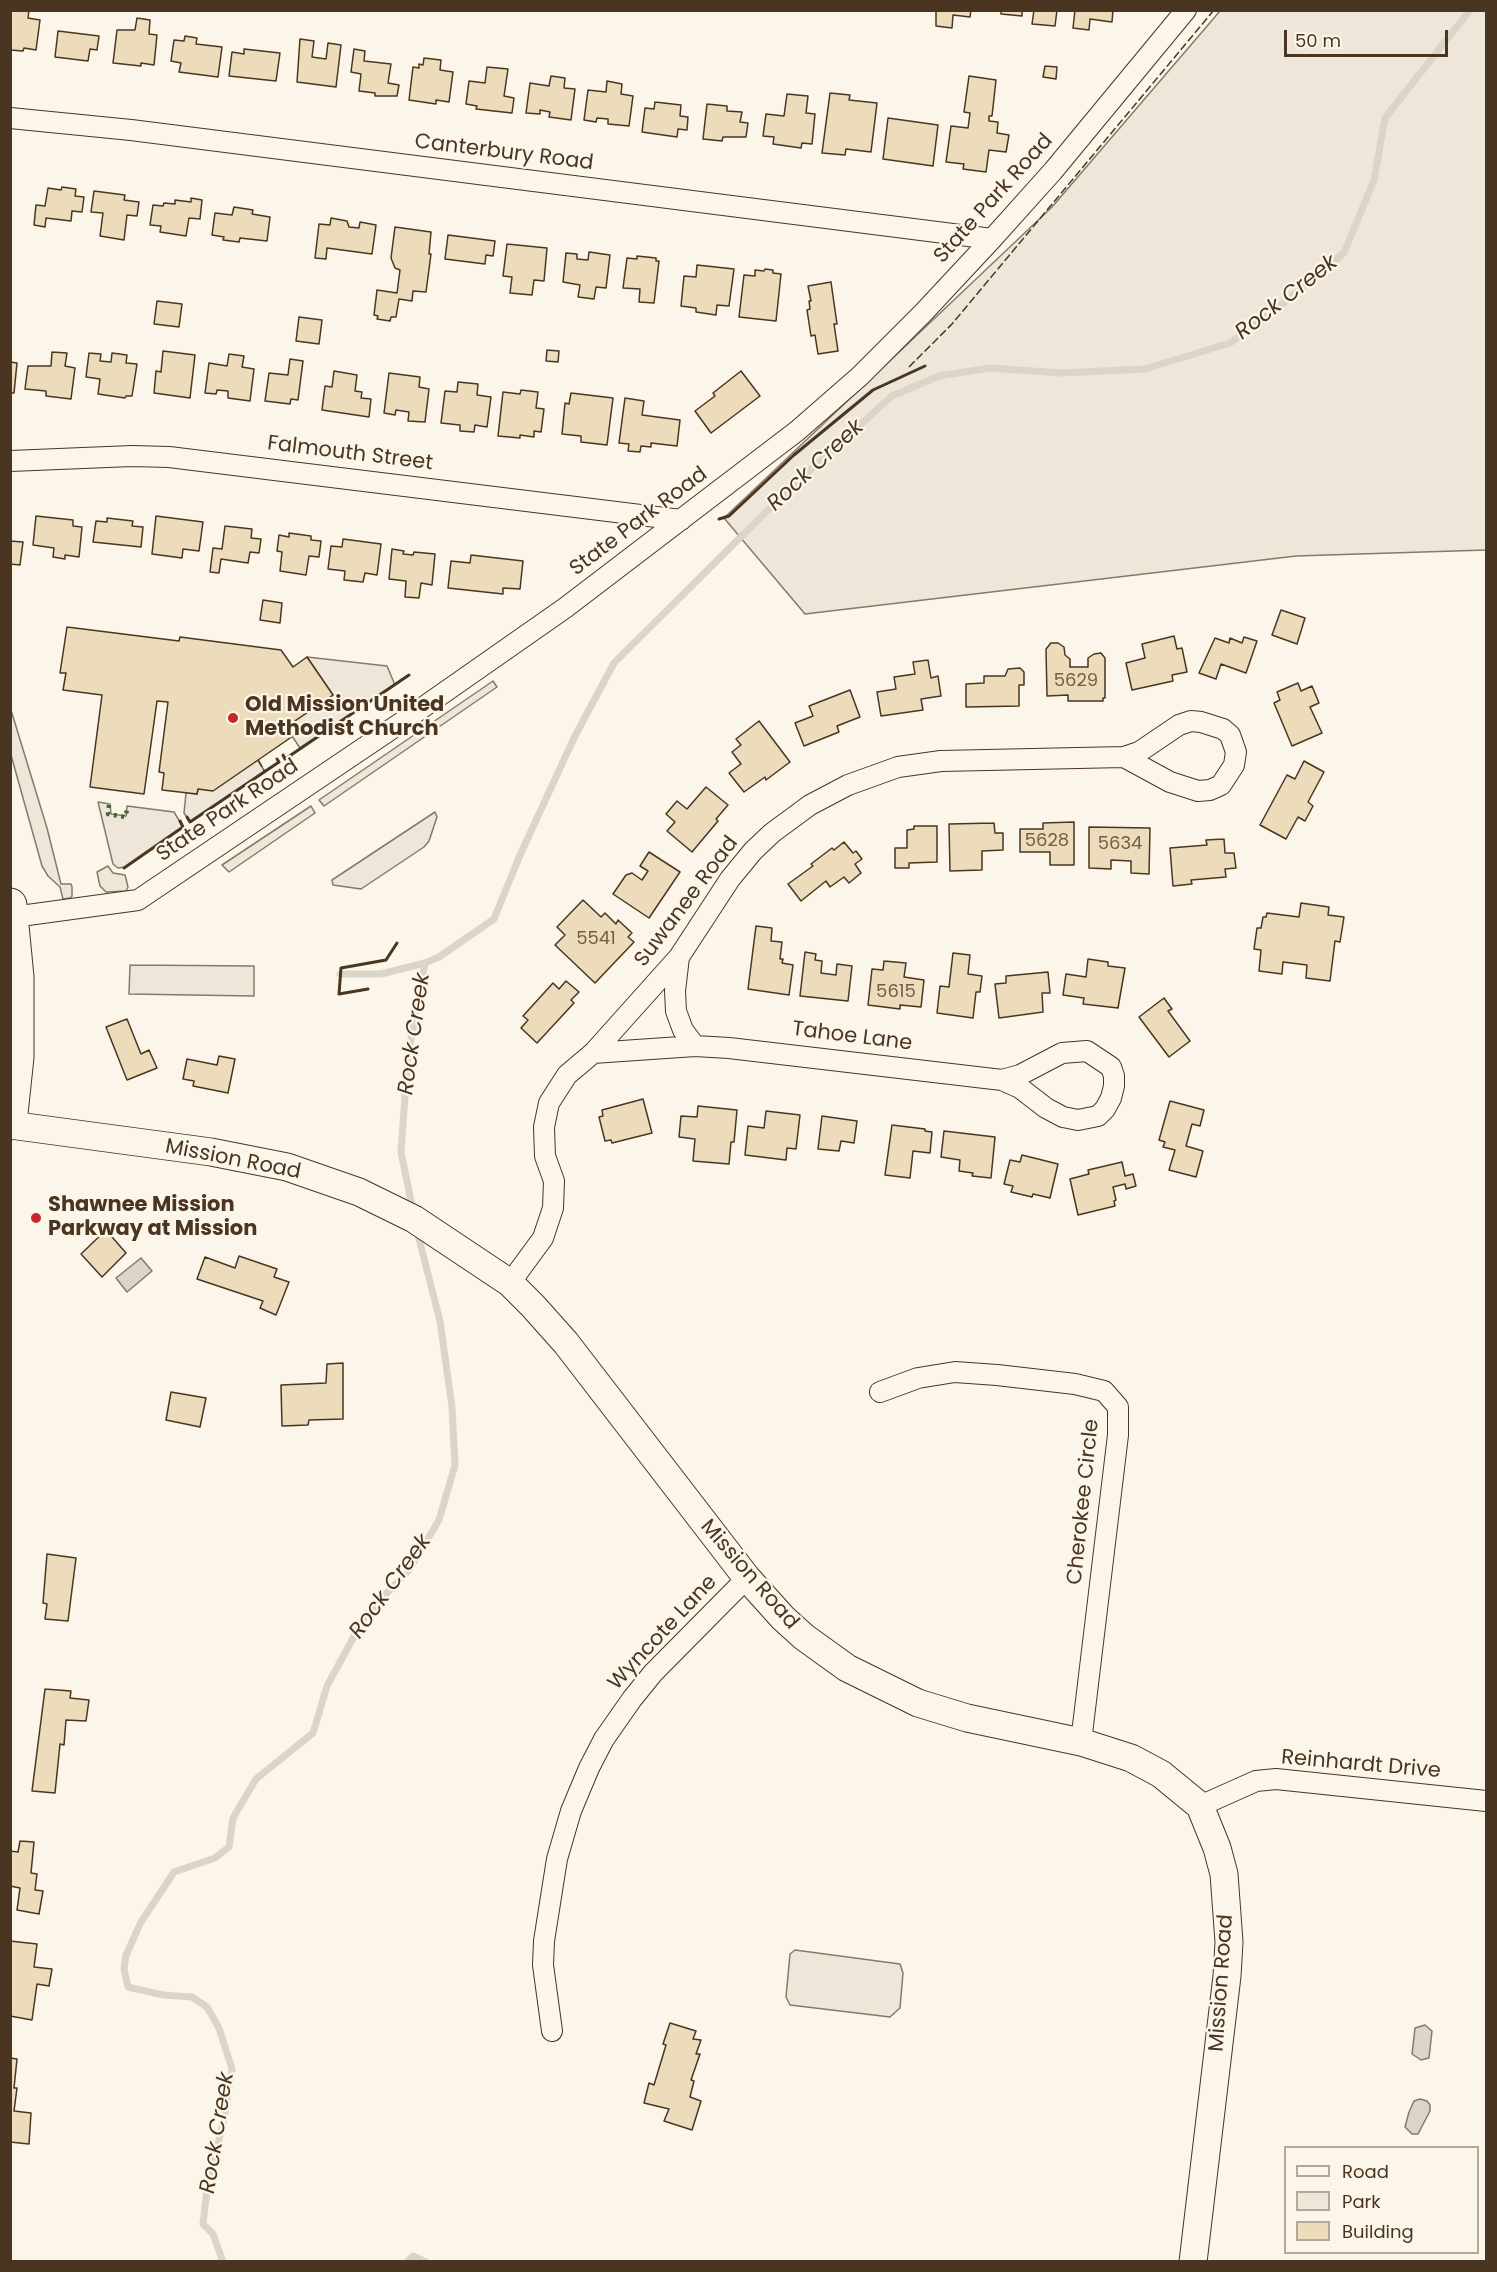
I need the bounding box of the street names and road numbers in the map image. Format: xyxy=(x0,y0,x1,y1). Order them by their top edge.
street label: State Park Road xyxy=(929,129,1059,269)
street label: Canterbury Road xyxy=(413,130,595,176)
street label: Falmouth Street xyxy=(266,431,434,477)
street label: State Park Road xyxy=(565,462,713,582)
street label: State Park Road xyxy=(152,754,304,868)
street label: Suwanee Road xyxy=(630,832,744,972)
street label: Tahoe Lane xyxy=(791,1017,913,1057)
street label: Mission Road xyxy=(163,1135,303,1185)
street label: Cherokee Circle xyxy=(1063,1418,1105,1586)
street label: Mission Road xyxy=(694,1515,804,1635)
street label: Wyncote Lane xyxy=(603,1570,723,1696)
street label: Reinhardt Drive xyxy=(1280,1745,1442,1785)
street label: Mission Road xyxy=(1205,1914,1239,2052)

